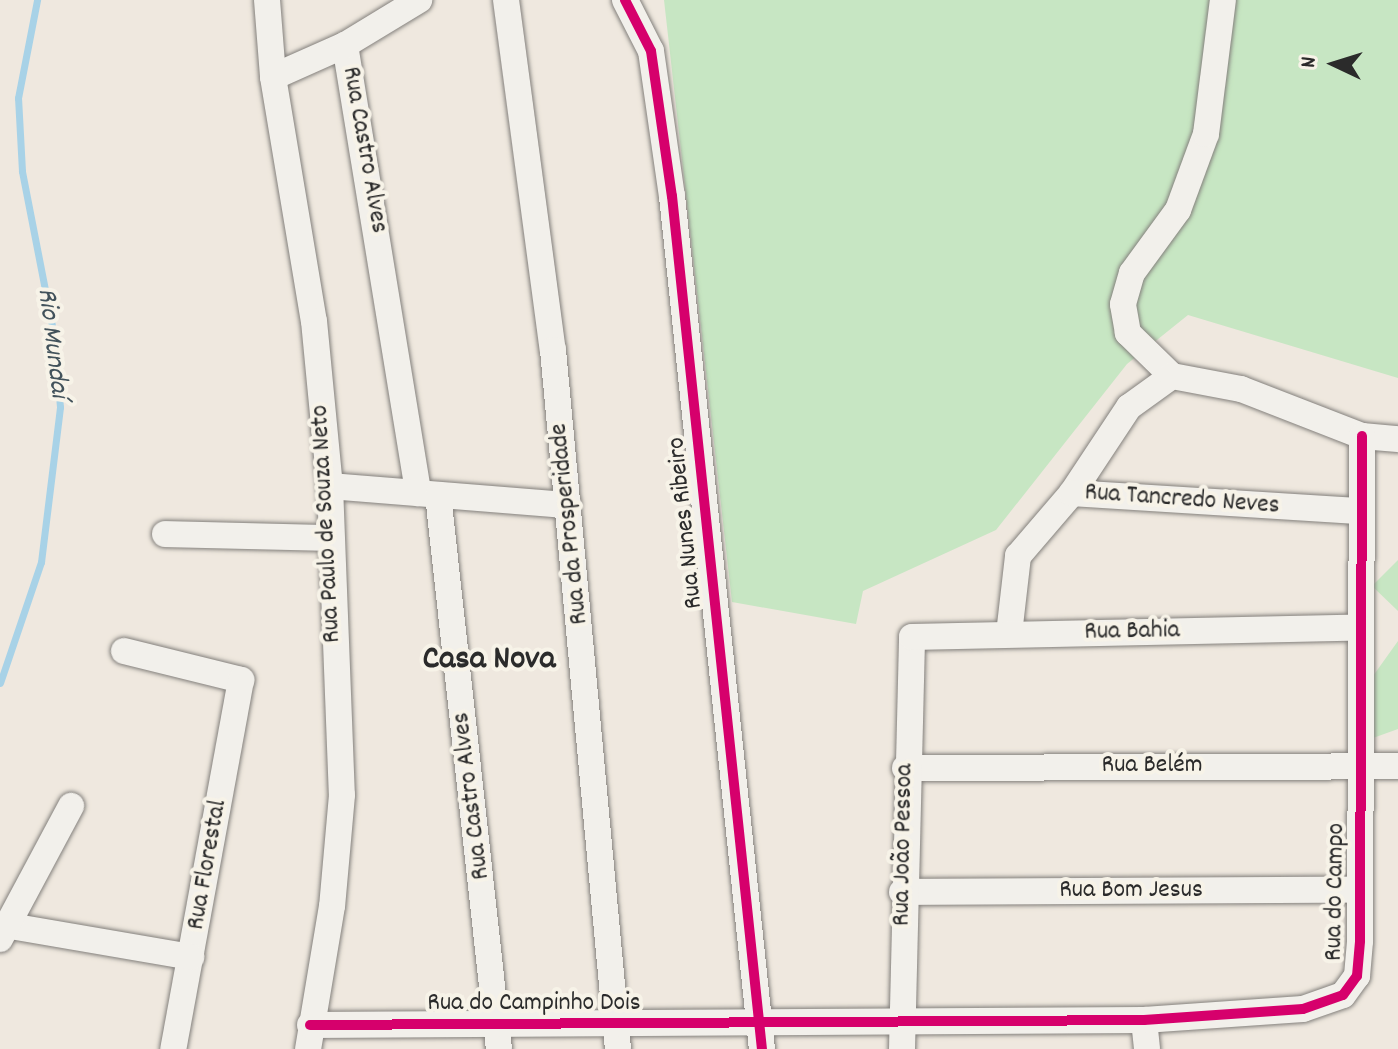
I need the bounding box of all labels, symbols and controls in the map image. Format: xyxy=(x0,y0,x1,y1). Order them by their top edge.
north arrow xyxy=(1294,24,1374,104)
text: N xyxy=(1294,56,1325,69)
street label: Rua Castro Alves xyxy=(334,64,394,236)
water label: Rio Mundaí xyxy=(28,286,74,400)
street label: Rua Paulo de Souza Neto xyxy=(305,404,349,644)
street label: Rua da Prosperidade xyxy=(544,422,596,626)
street label: Rua Nunes Ribeiro xyxy=(661,436,711,610)
street label: Rua Tancredo Neves xyxy=(1083,478,1281,522)
street label: Rua Bahia xyxy=(1084,616,1180,648)
district label: Casa Nova xyxy=(423,641,555,681)
street label: Rua Castro Alves xyxy=(446,711,498,881)
street label: Rua Belém xyxy=(1101,750,1203,782)
street label: Rua João Pessoa xyxy=(887,764,921,926)
street label: Rua Florestal xyxy=(181,798,235,932)
street label: Rua do Campo xyxy=(1319,823,1353,961)
street label: Rua Bom Jesus xyxy=(1059,875,1203,907)
street label: Rua do Campinho Dois xyxy=(427,988,641,1020)

